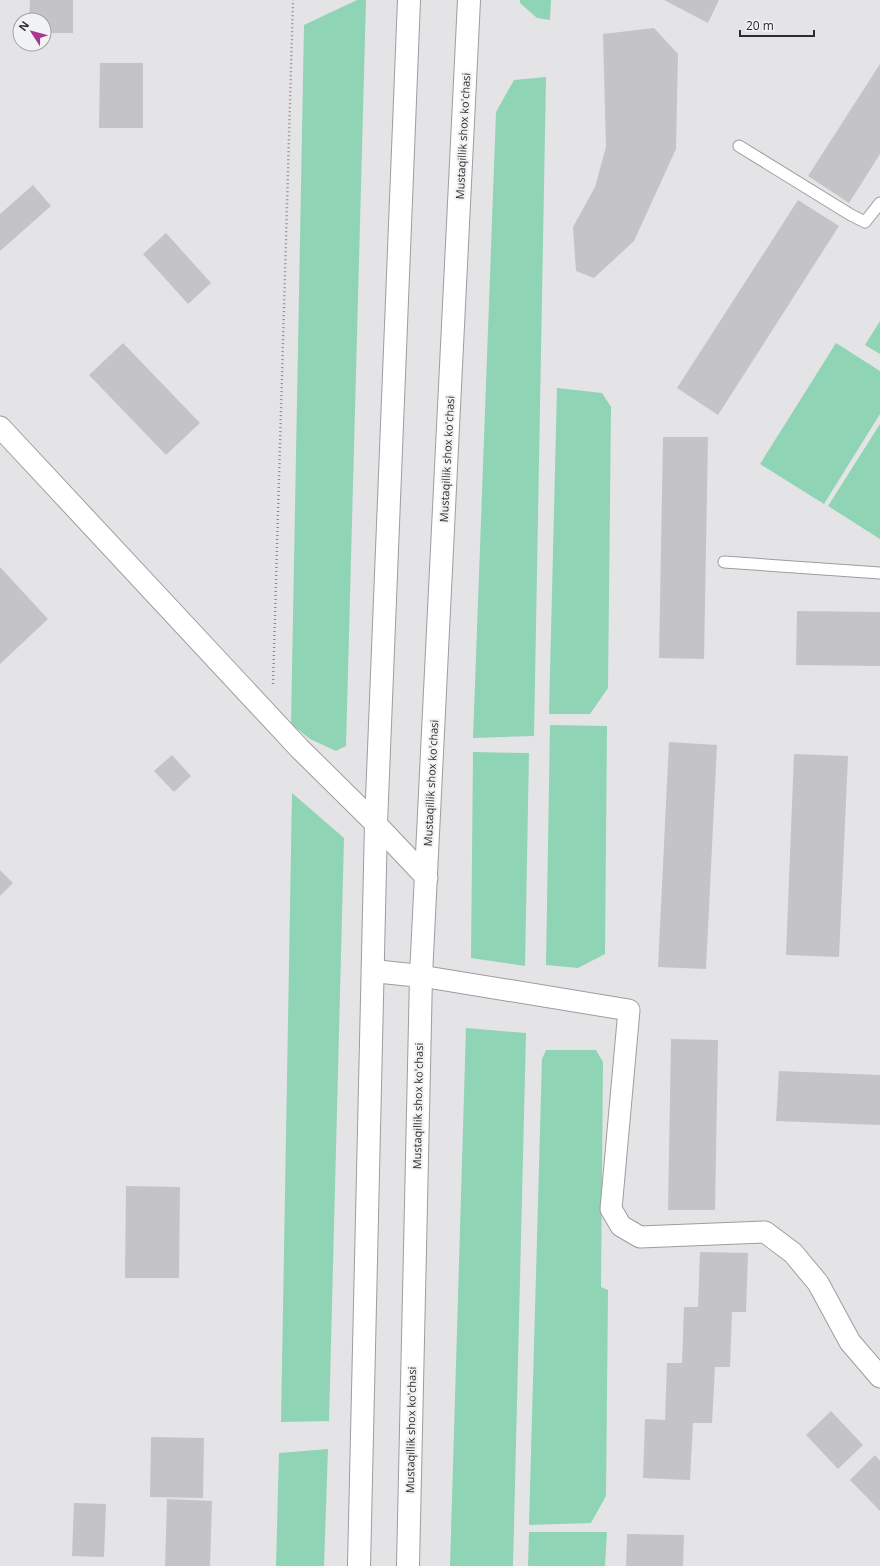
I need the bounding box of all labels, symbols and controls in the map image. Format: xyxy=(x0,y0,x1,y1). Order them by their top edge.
north arrow xyxy=(12,12,52,52)
scale bar xyxy=(740,12,814,38)
text: 20 m xyxy=(746,17,774,34)
text: N xyxy=(15,18,32,34)
street label: Mustaqillik shox ko'chasi xyxy=(452,72,473,200)
street label: Mustaqillik shox ko'chasi xyxy=(436,395,457,523)
street label: Mustaqillik shox ko'chasi xyxy=(420,719,441,847)
street label: Mustaqillik shox ko'chasi xyxy=(409,1043,426,1169)
street label: Mustaqillik shox ko'chasi xyxy=(402,1367,419,1493)

